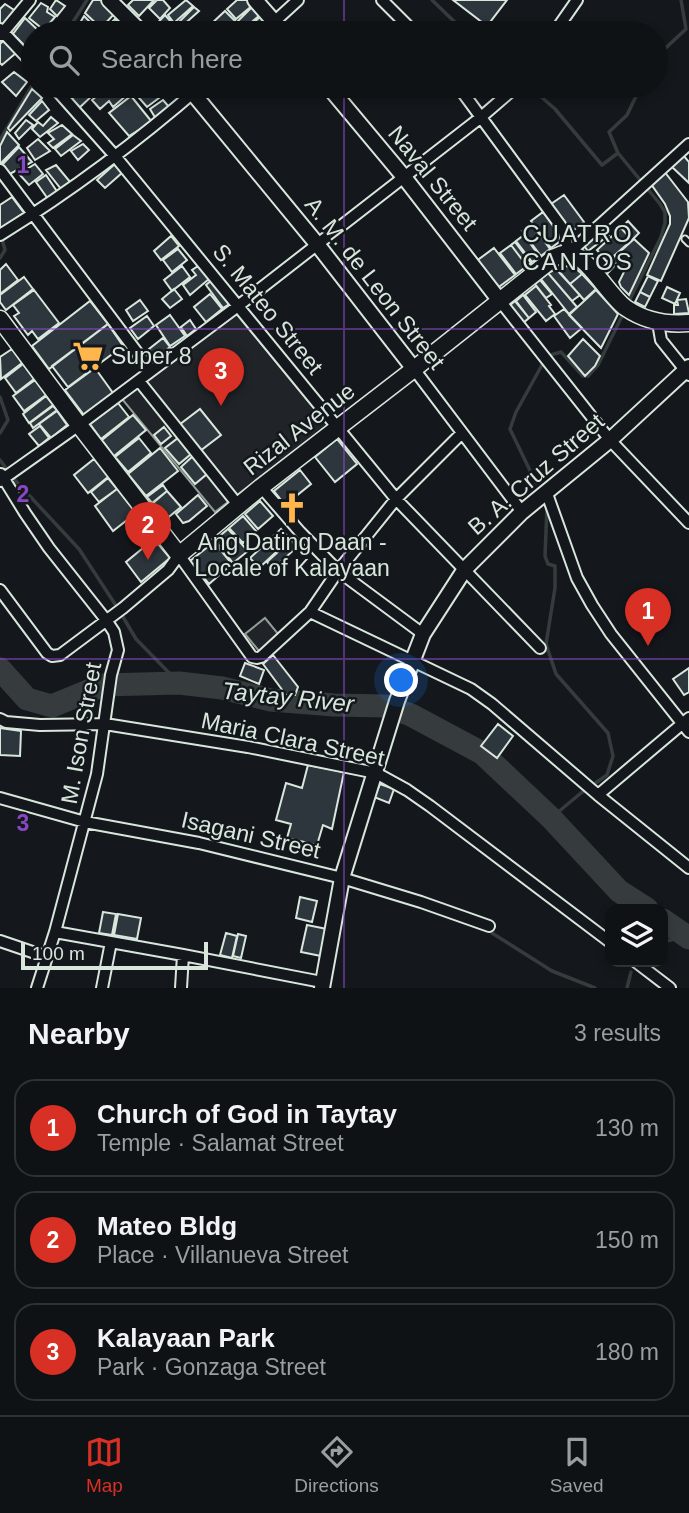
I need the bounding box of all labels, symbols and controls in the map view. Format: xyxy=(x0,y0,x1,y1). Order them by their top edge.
search box xyxy=(21,21,668,98)
icon: search xyxy=(45,41,83,79)
text: Search here xyxy=(101,44,243,74)
street label: Naval Street xyxy=(383,121,483,236)
text: 1 xyxy=(17,152,30,178)
street label: A. M. de Leon Street xyxy=(300,192,451,375)
district label: CUATRO CANTOS xyxy=(522,220,634,275)
street label: S. Mateo Street xyxy=(208,239,329,380)
supermarket icon: Super 8 xyxy=(71,339,105,373)
place label: Super 8 xyxy=(111,343,192,369)
pin: 3 xyxy=(198,348,244,406)
street label: Rizal Avenue xyxy=(238,378,360,480)
street label: B. A. Cruz Street xyxy=(463,408,610,540)
text: 2 xyxy=(17,481,29,507)
church icon: Ang Dating Daan - Locale of Kalayaan xyxy=(275,491,309,525)
pin: 2 xyxy=(125,502,171,560)
place label: Ang Dating Daan - Locale of Kalayaan xyxy=(194,529,390,581)
pin: 1 xyxy=(625,588,671,646)
street label: M. Ison Street xyxy=(56,660,106,806)
your location xyxy=(384,663,418,697)
water label: Taytay River xyxy=(221,677,356,717)
street label: Maria Clara Street xyxy=(199,707,388,771)
street label: Isagani Street xyxy=(179,806,324,864)
text: 3 xyxy=(17,810,29,836)
map controls xyxy=(605,904,668,967)
button: layers xyxy=(605,904,668,967)
scale bar xyxy=(21,939,208,971)
text: 100 m xyxy=(32,943,85,964)
text: Nearby xyxy=(28,1017,130,1050)
text: 3 results xyxy=(574,1020,661,1046)
text: Church of God in Taytay xyxy=(97,1099,397,1129)
text: 1 xyxy=(47,1115,59,1141)
text: 130 m xyxy=(595,1115,659,1141)
text: Temple · Salamat Street xyxy=(97,1130,344,1156)
text: Mateo Bldg xyxy=(97,1211,237,1241)
text: 2 xyxy=(47,1227,59,1253)
text: 150 m xyxy=(595,1227,659,1253)
text: Place · Villanueva Street xyxy=(97,1242,348,1268)
text: Kalayaan Park xyxy=(97,1323,275,1353)
text: 3 xyxy=(47,1339,59,1365)
text: 180 m xyxy=(595,1339,659,1365)
text: Park · Gonzaga Street xyxy=(97,1354,326,1380)
tab: Map xyxy=(85,1433,123,1497)
tab: Directions xyxy=(294,1433,379,1497)
tab: Saved xyxy=(550,1433,604,1497)

